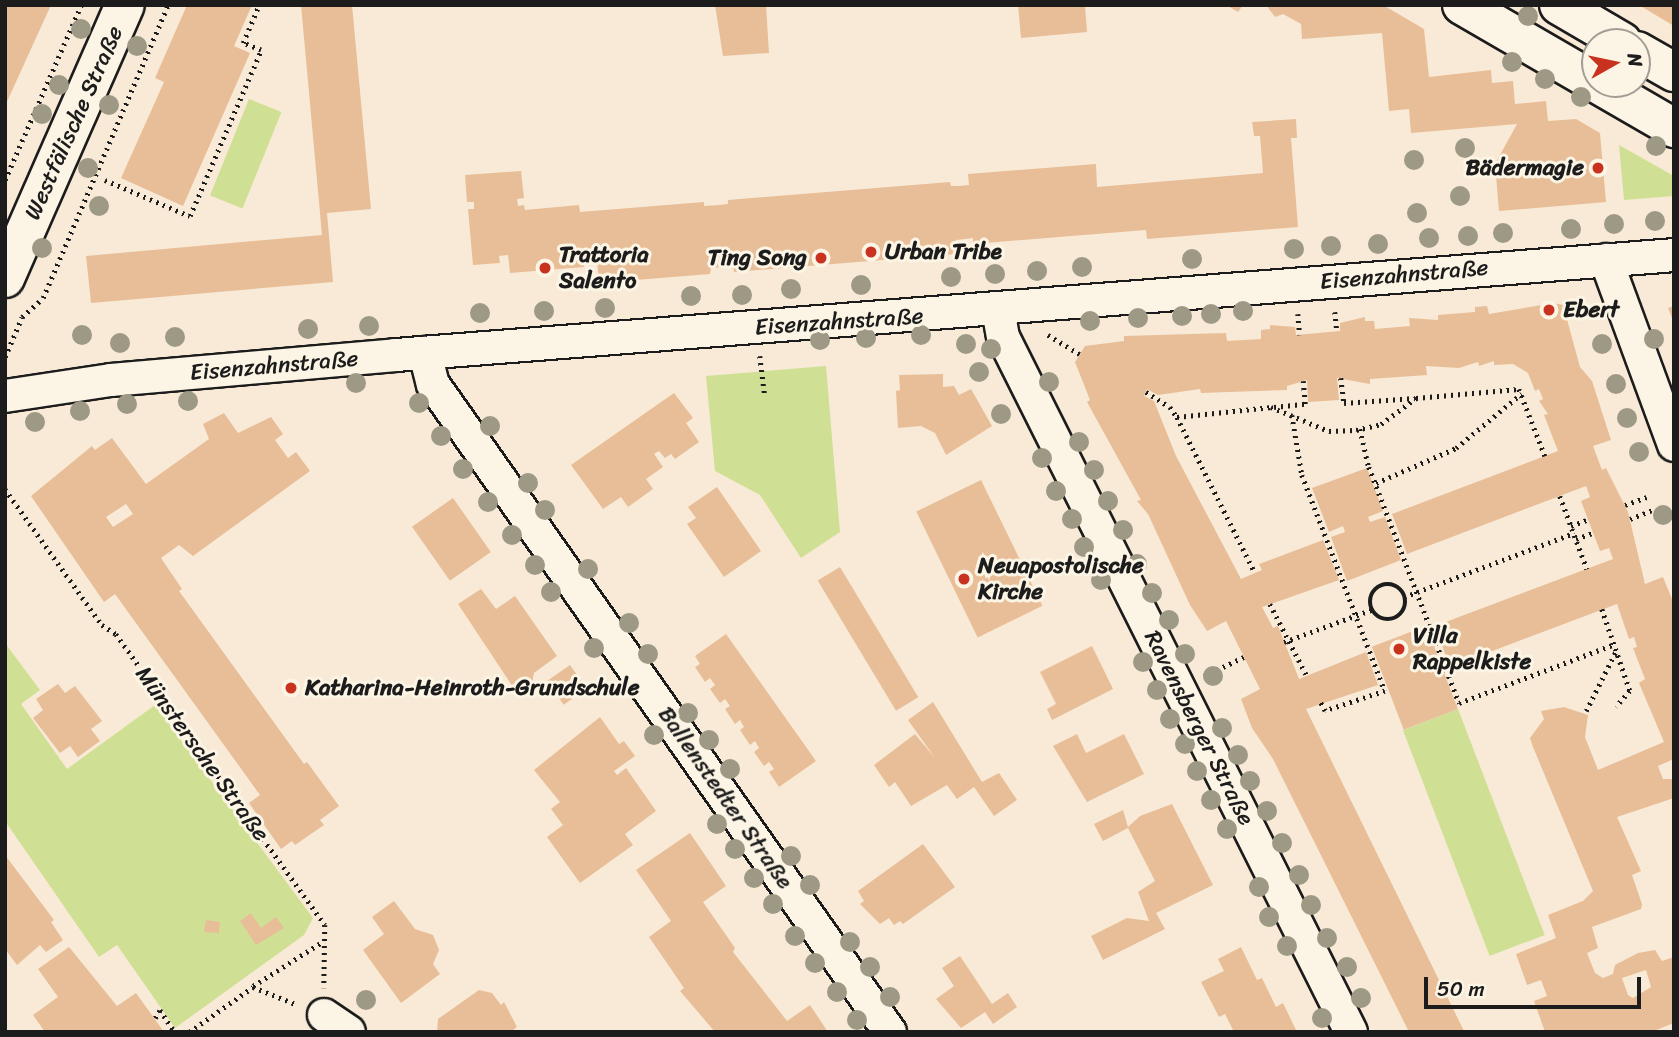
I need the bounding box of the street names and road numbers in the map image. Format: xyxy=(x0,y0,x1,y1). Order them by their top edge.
street label: Westfälische Straße xyxy=(19,22,129,224)
street label: Eisenzahnstraße xyxy=(1319,254,1489,296)
street label: Eisenzahnstraße xyxy=(754,302,924,342)
street label: Eisenzahnstraße xyxy=(189,345,359,387)
street label: Ravensberger Straße xyxy=(1138,626,1260,830)
street label: Münstersche Straße xyxy=(129,661,275,847)
street label: Ballenstedter Straße xyxy=(651,701,799,895)

